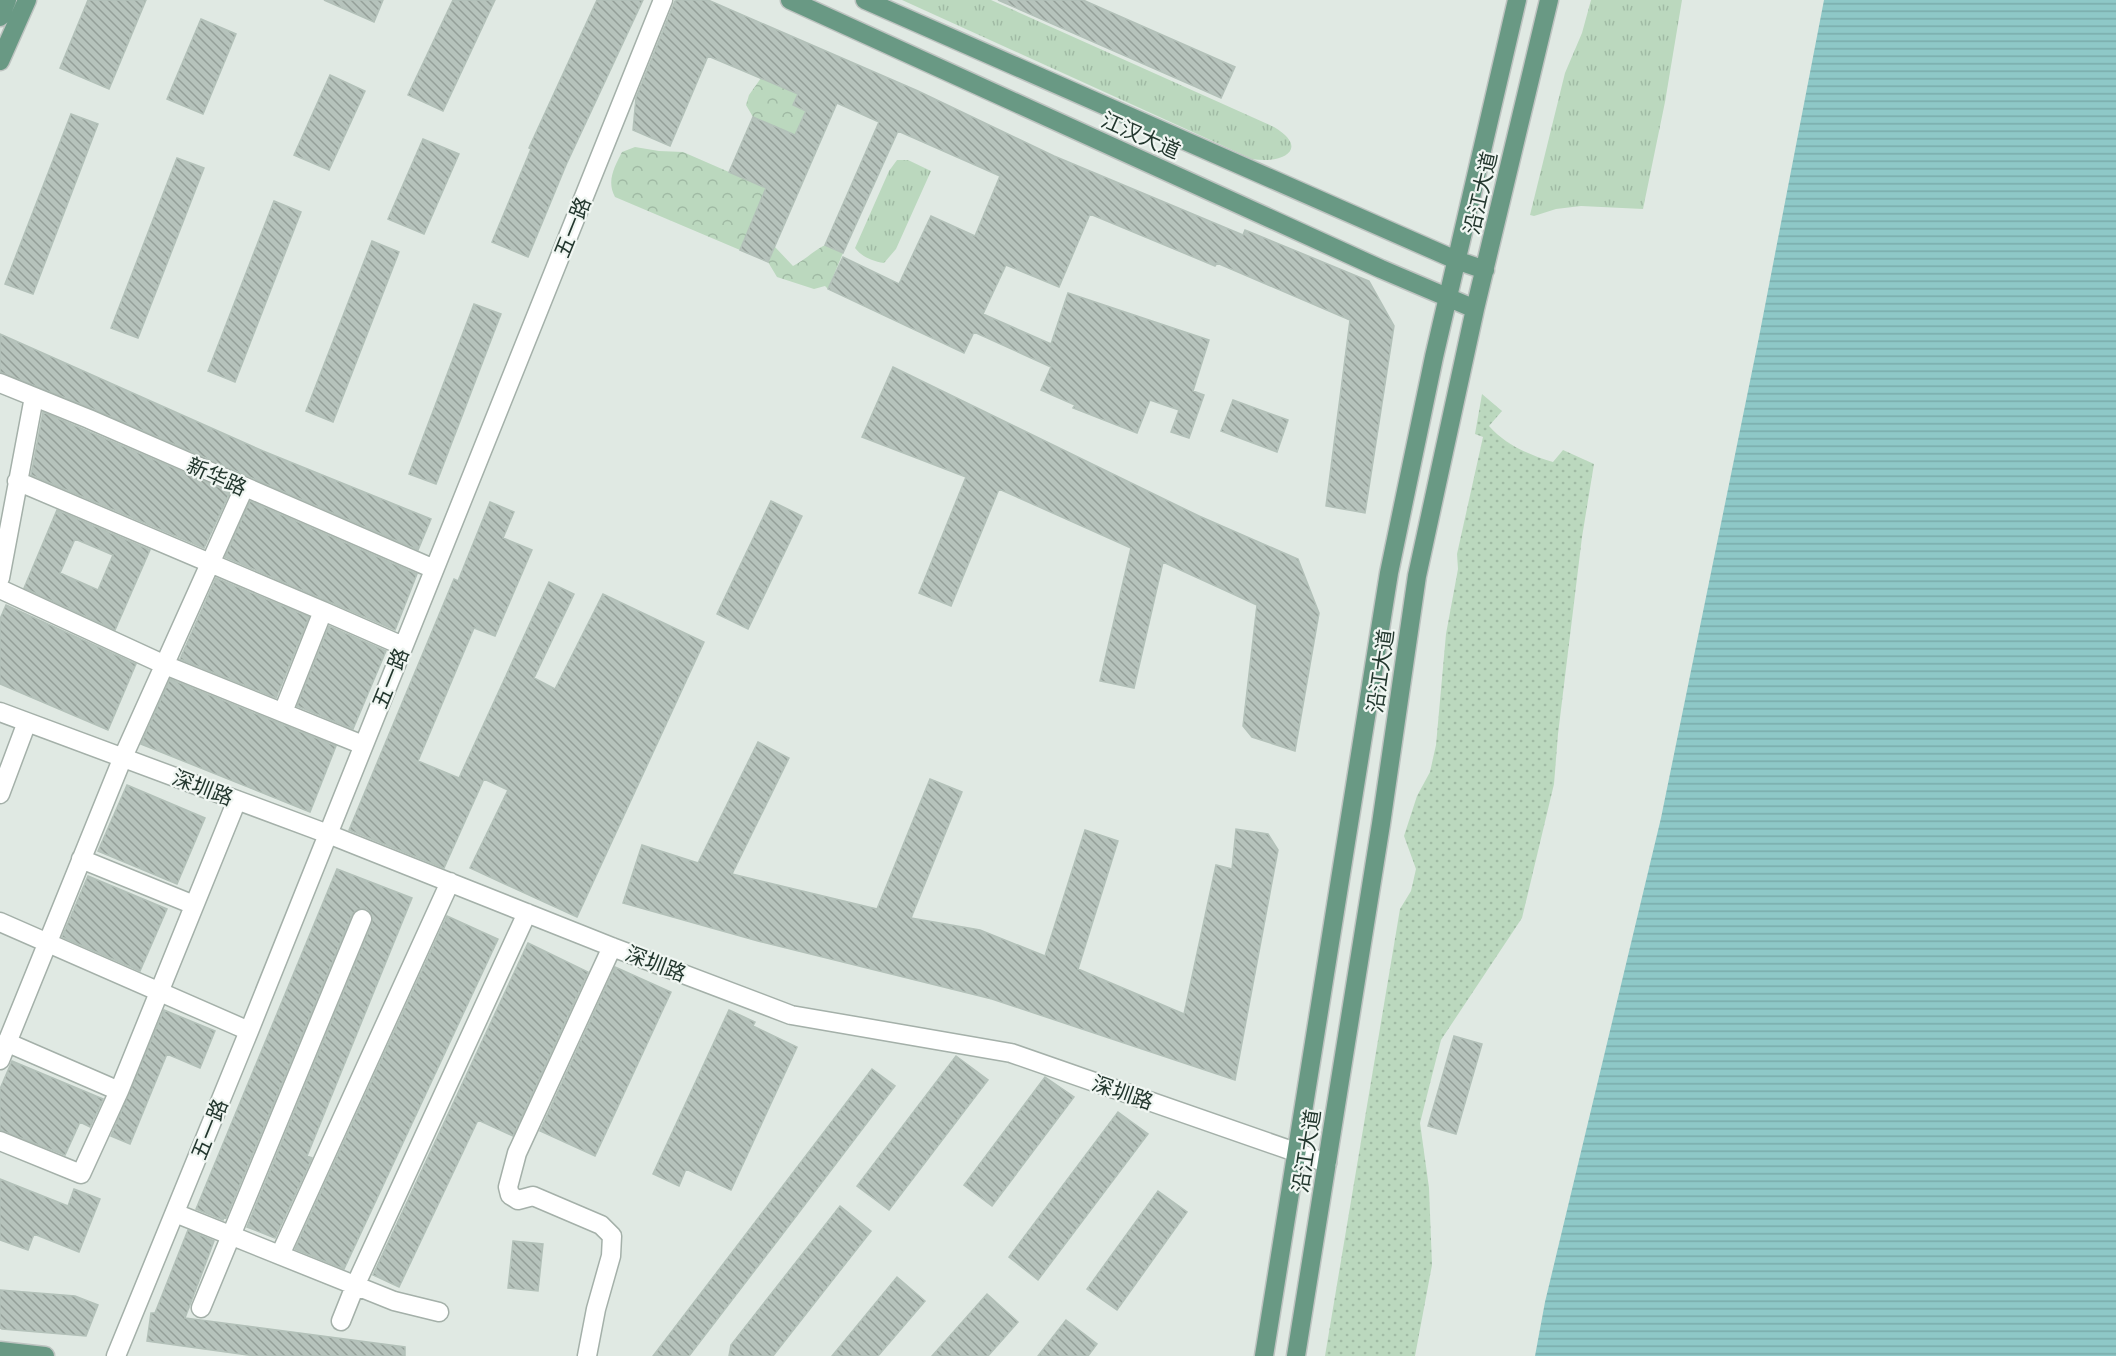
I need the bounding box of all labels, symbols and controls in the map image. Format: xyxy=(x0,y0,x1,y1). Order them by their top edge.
street label: 江汉大道 xyxy=(1097,106,1185,164)
street label: 沿江大道 xyxy=(1458,149,1502,237)
street label: 五一路 xyxy=(548,193,596,261)
street label: 新华路 xyxy=(183,451,251,501)
street label: 沿江大道 xyxy=(1361,628,1399,714)
street label: 五一路 xyxy=(366,644,414,712)
street label: 深圳路 xyxy=(169,764,237,810)
street label: 深圳路 xyxy=(622,940,690,986)
street label: 深圳路 xyxy=(1089,1069,1157,1115)
street label: 五一路 xyxy=(185,1095,233,1163)
street label: 沿江大道 xyxy=(1287,1107,1325,1195)

